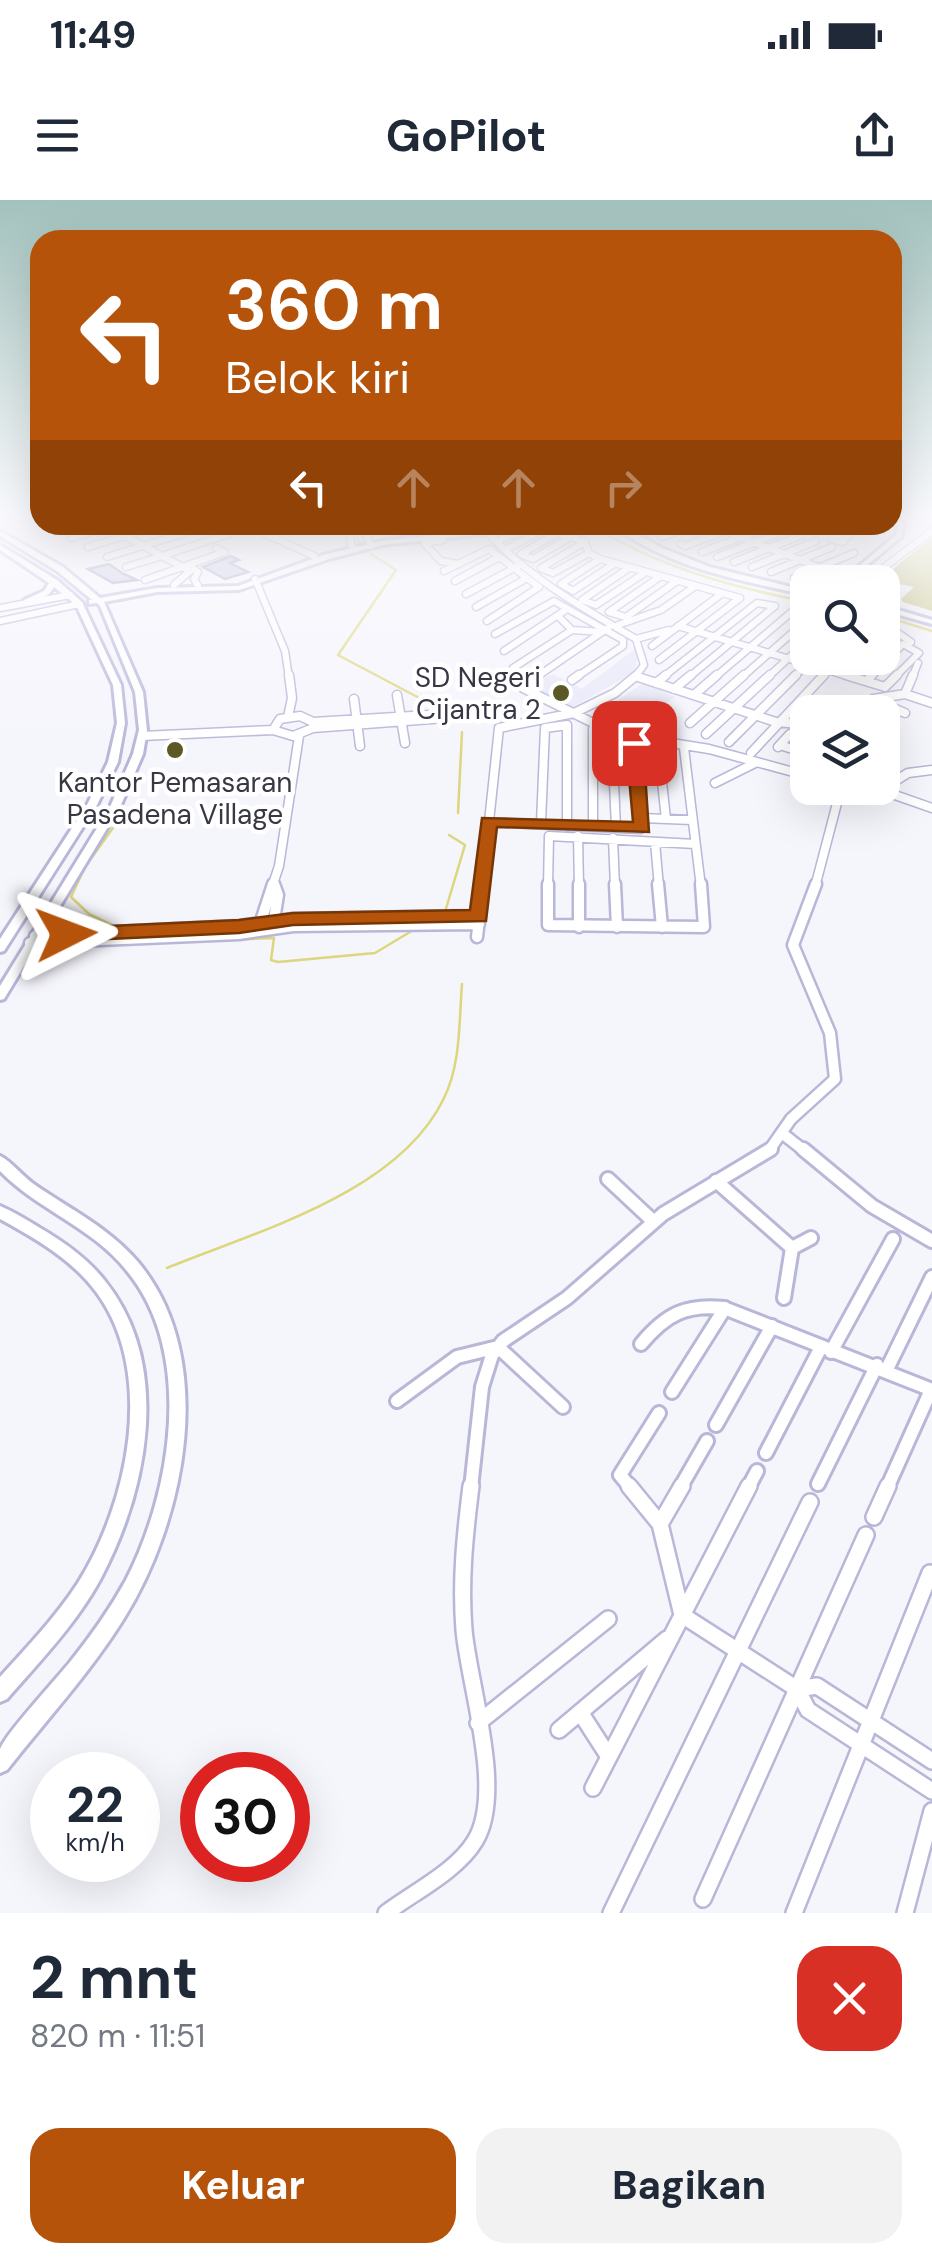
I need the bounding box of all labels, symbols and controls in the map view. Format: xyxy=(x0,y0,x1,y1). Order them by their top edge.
text: 11:49 xyxy=(50,10,136,60)
text: GoPilot xyxy=(386,106,546,165)
icon: menu xyxy=(30,108,85,163)
icon: share xyxy=(847,108,902,163)
text: 360 m xyxy=(225,260,443,351)
icon: left xyxy=(60,270,190,400)
text: Belok kiri xyxy=(225,348,410,407)
icon: left xyxy=(281,460,336,515)
icon: ahead xyxy=(386,460,441,515)
icon: ahead xyxy=(491,460,546,515)
icon: right xyxy=(596,460,651,515)
map controls xyxy=(790,565,900,805)
button: search xyxy=(790,565,900,675)
place label: SD Negeri Cijantra 2 xyxy=(415,659,541,728)
marker: SD Negeri Cijantra 2 xyxy=(550,682,572,704)
button: layers xyxy=(790,695,900,805)
pin xyxy=(592,701,677,786)
icon: arrive xyxy=(607,716,662,771)
marker: Kantor Pemasaran Pasadena Village xyxy=(164,739,186,761)
place label: Kantor Pemasaran Pasadena Village xyxy=(58,764,292,833)
position arrow xyxy=(14,882,118,986)
speed limit sign: 30 xyxy=(180,1752,310,1882)
text: 22 xyxy=(66,1772,124,1838)
text: km/h xyxy=(65,1826,125,1859)
text: 2 mnt xyxy=(30,1938,198,2017)
button: close xyxy=(797,1946,902,2051)
text: 820 m · 11:51 xyxy=(30,2015,205,2057)
button: Keluar xyxy=(30,2128,456,2243)
button: Bagikan xyxy=(476,2128,902,2243)

